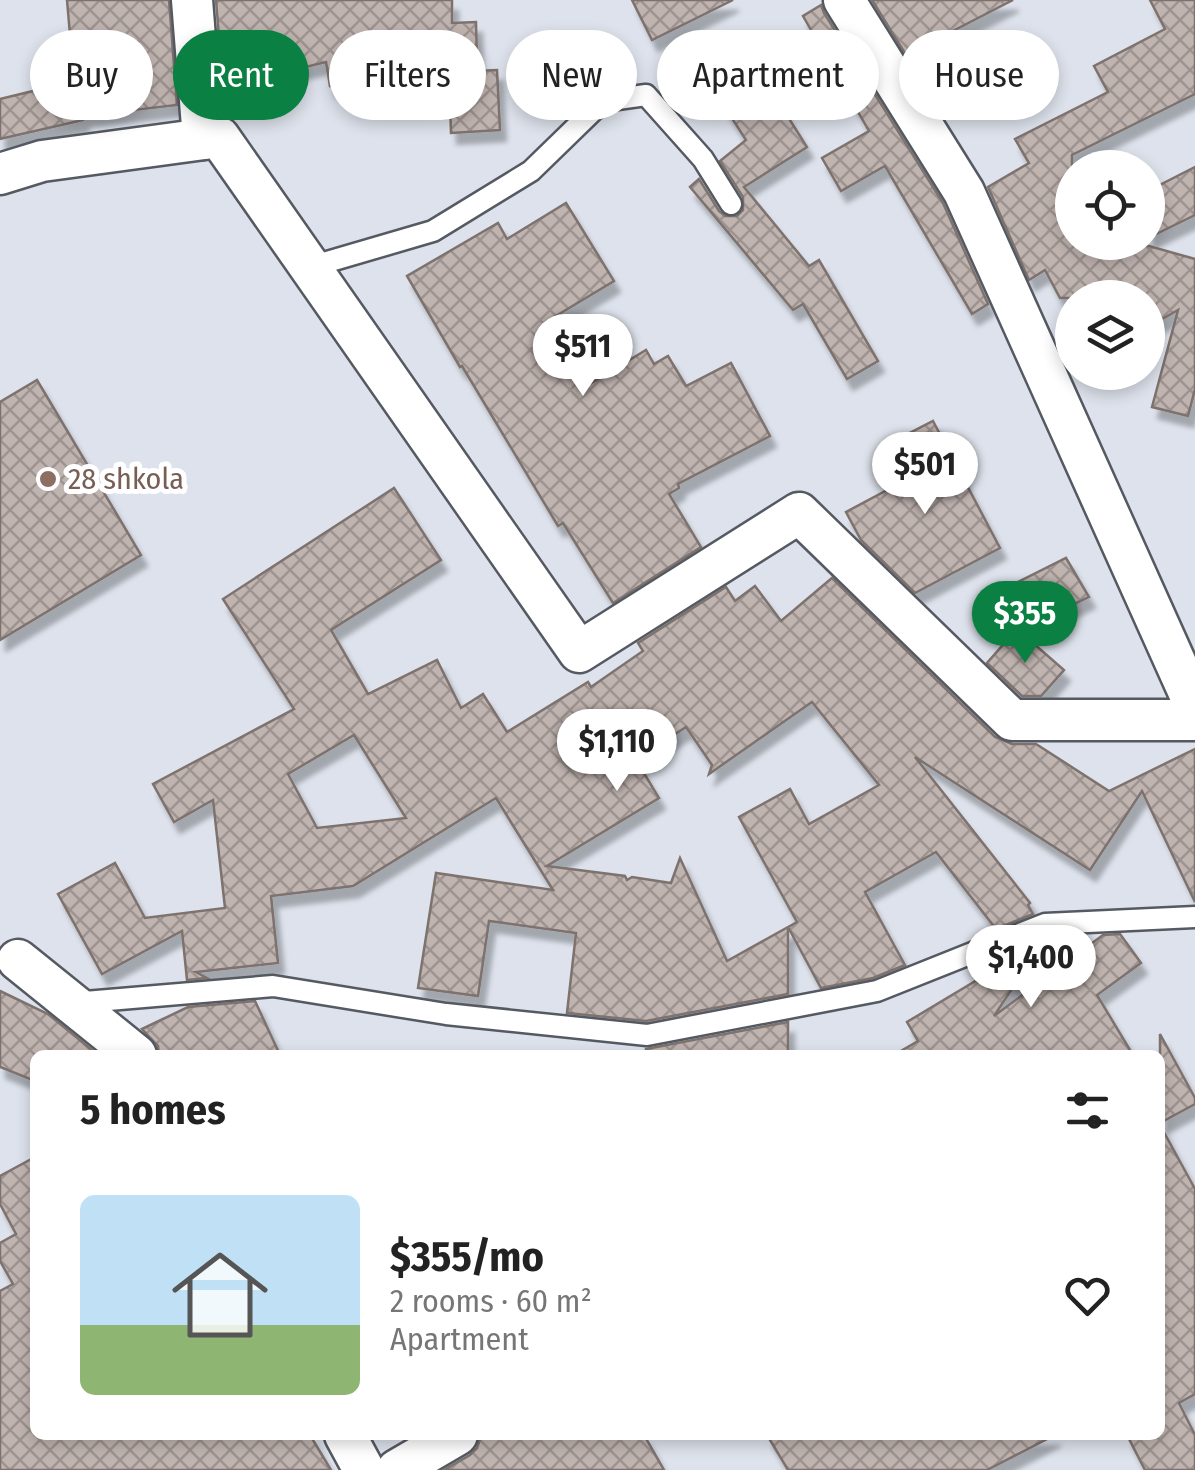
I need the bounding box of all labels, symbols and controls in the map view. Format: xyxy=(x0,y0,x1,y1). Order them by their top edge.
chip: Buy xyxy=(30,30,153,120)
chip: Rent xyxy=(173,30,309,120)
chip: Filters xyxy=(329,30,486,120)
chip: New xyxy=(506,30,637,120)
chip: Apartment xyxy=(657,30,879,120)
chip: House xyxy=(899,30,1059,120)
map controls xyxy=(1055,150,1165,390)
button: locate xyxy=(1055,150,1165,260)
button: layers xyxy=(1055,280,1165,390)
pin: $511 xyxy=(524,314,642,399)
text: $511 xyxy=(555,327,611,365)
pin: $501 xyxy=(866,432,984,517)
text: $501 xyxy=(894,445,956,483)
place label: 28 shkola xyxy=(68,461,184,497)
marker: 28 shkola xyxy=(37,468,59,490)
pin: $355 xyxy=(966,581,1084,666)
text: $355 xyxy=(994,594,1056,632)
pin: $1,110 xyxy=(536,709,698,794)
text: $1,110 xyxy=(579,722,655,760)
pin: $1,400 xyxy=(950,925,1112,1010)
text: $1,400 xyxy=(988,938,1074,976)
icon: filters xyxy=(1060,1083,1115,1138)
text: 5 homes xyxy=(80,1085,226,1135)
text: $355/mo xyxy=(390,1232,544,1282)
icon: home xyxy=(160,1235,280,1355)
icon: heart xyxy=(1060,1268,1115,1323)
text: 2 rooms · 60 m² xyxy=(390,1282,592,1320)
text: Apartment xyxy=(390,1320,529,1358)

